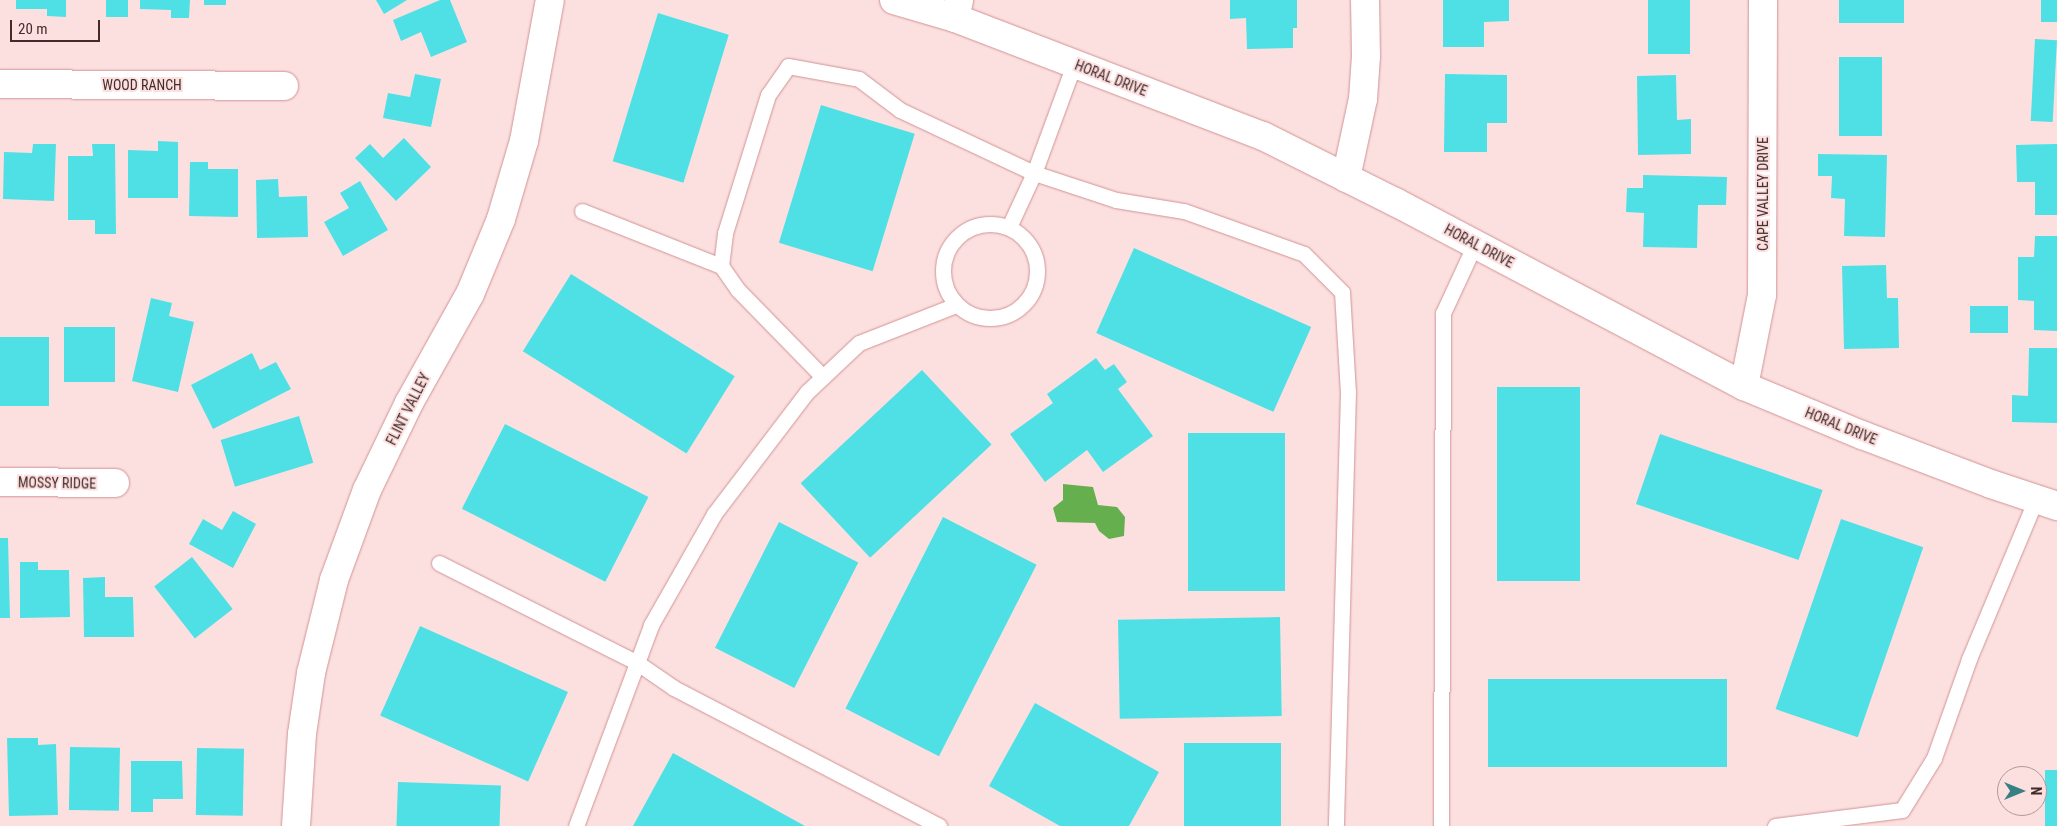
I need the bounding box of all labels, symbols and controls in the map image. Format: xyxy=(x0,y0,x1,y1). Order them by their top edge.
scale bar xyxy=(12,10,102,42)
text: 20 m xyxy=(18,20,48,38)
street label: HORAL DRIVE xyxy=(1072,57,1150,99)
street label: WOOD RANCH xyxy=(102,77,182,93)
street label: CAPE VALLEY DRIVE xyxy=(1755,137,1771,251)
street label: HORAL DRIVE xyxy=(1441,221,1517,271)
street label: FLINT VALLEY xyxy=(383,370,433,448)
street label: HORAL DRIVE xyxy=(1803,404,1879,448)
street label: MOSSY RIDGE xyxy=(18,474,96,492)
north arrow xyxy=(1997,766,2047,816)
text: N xyxy=(2028,787,2044,795)

